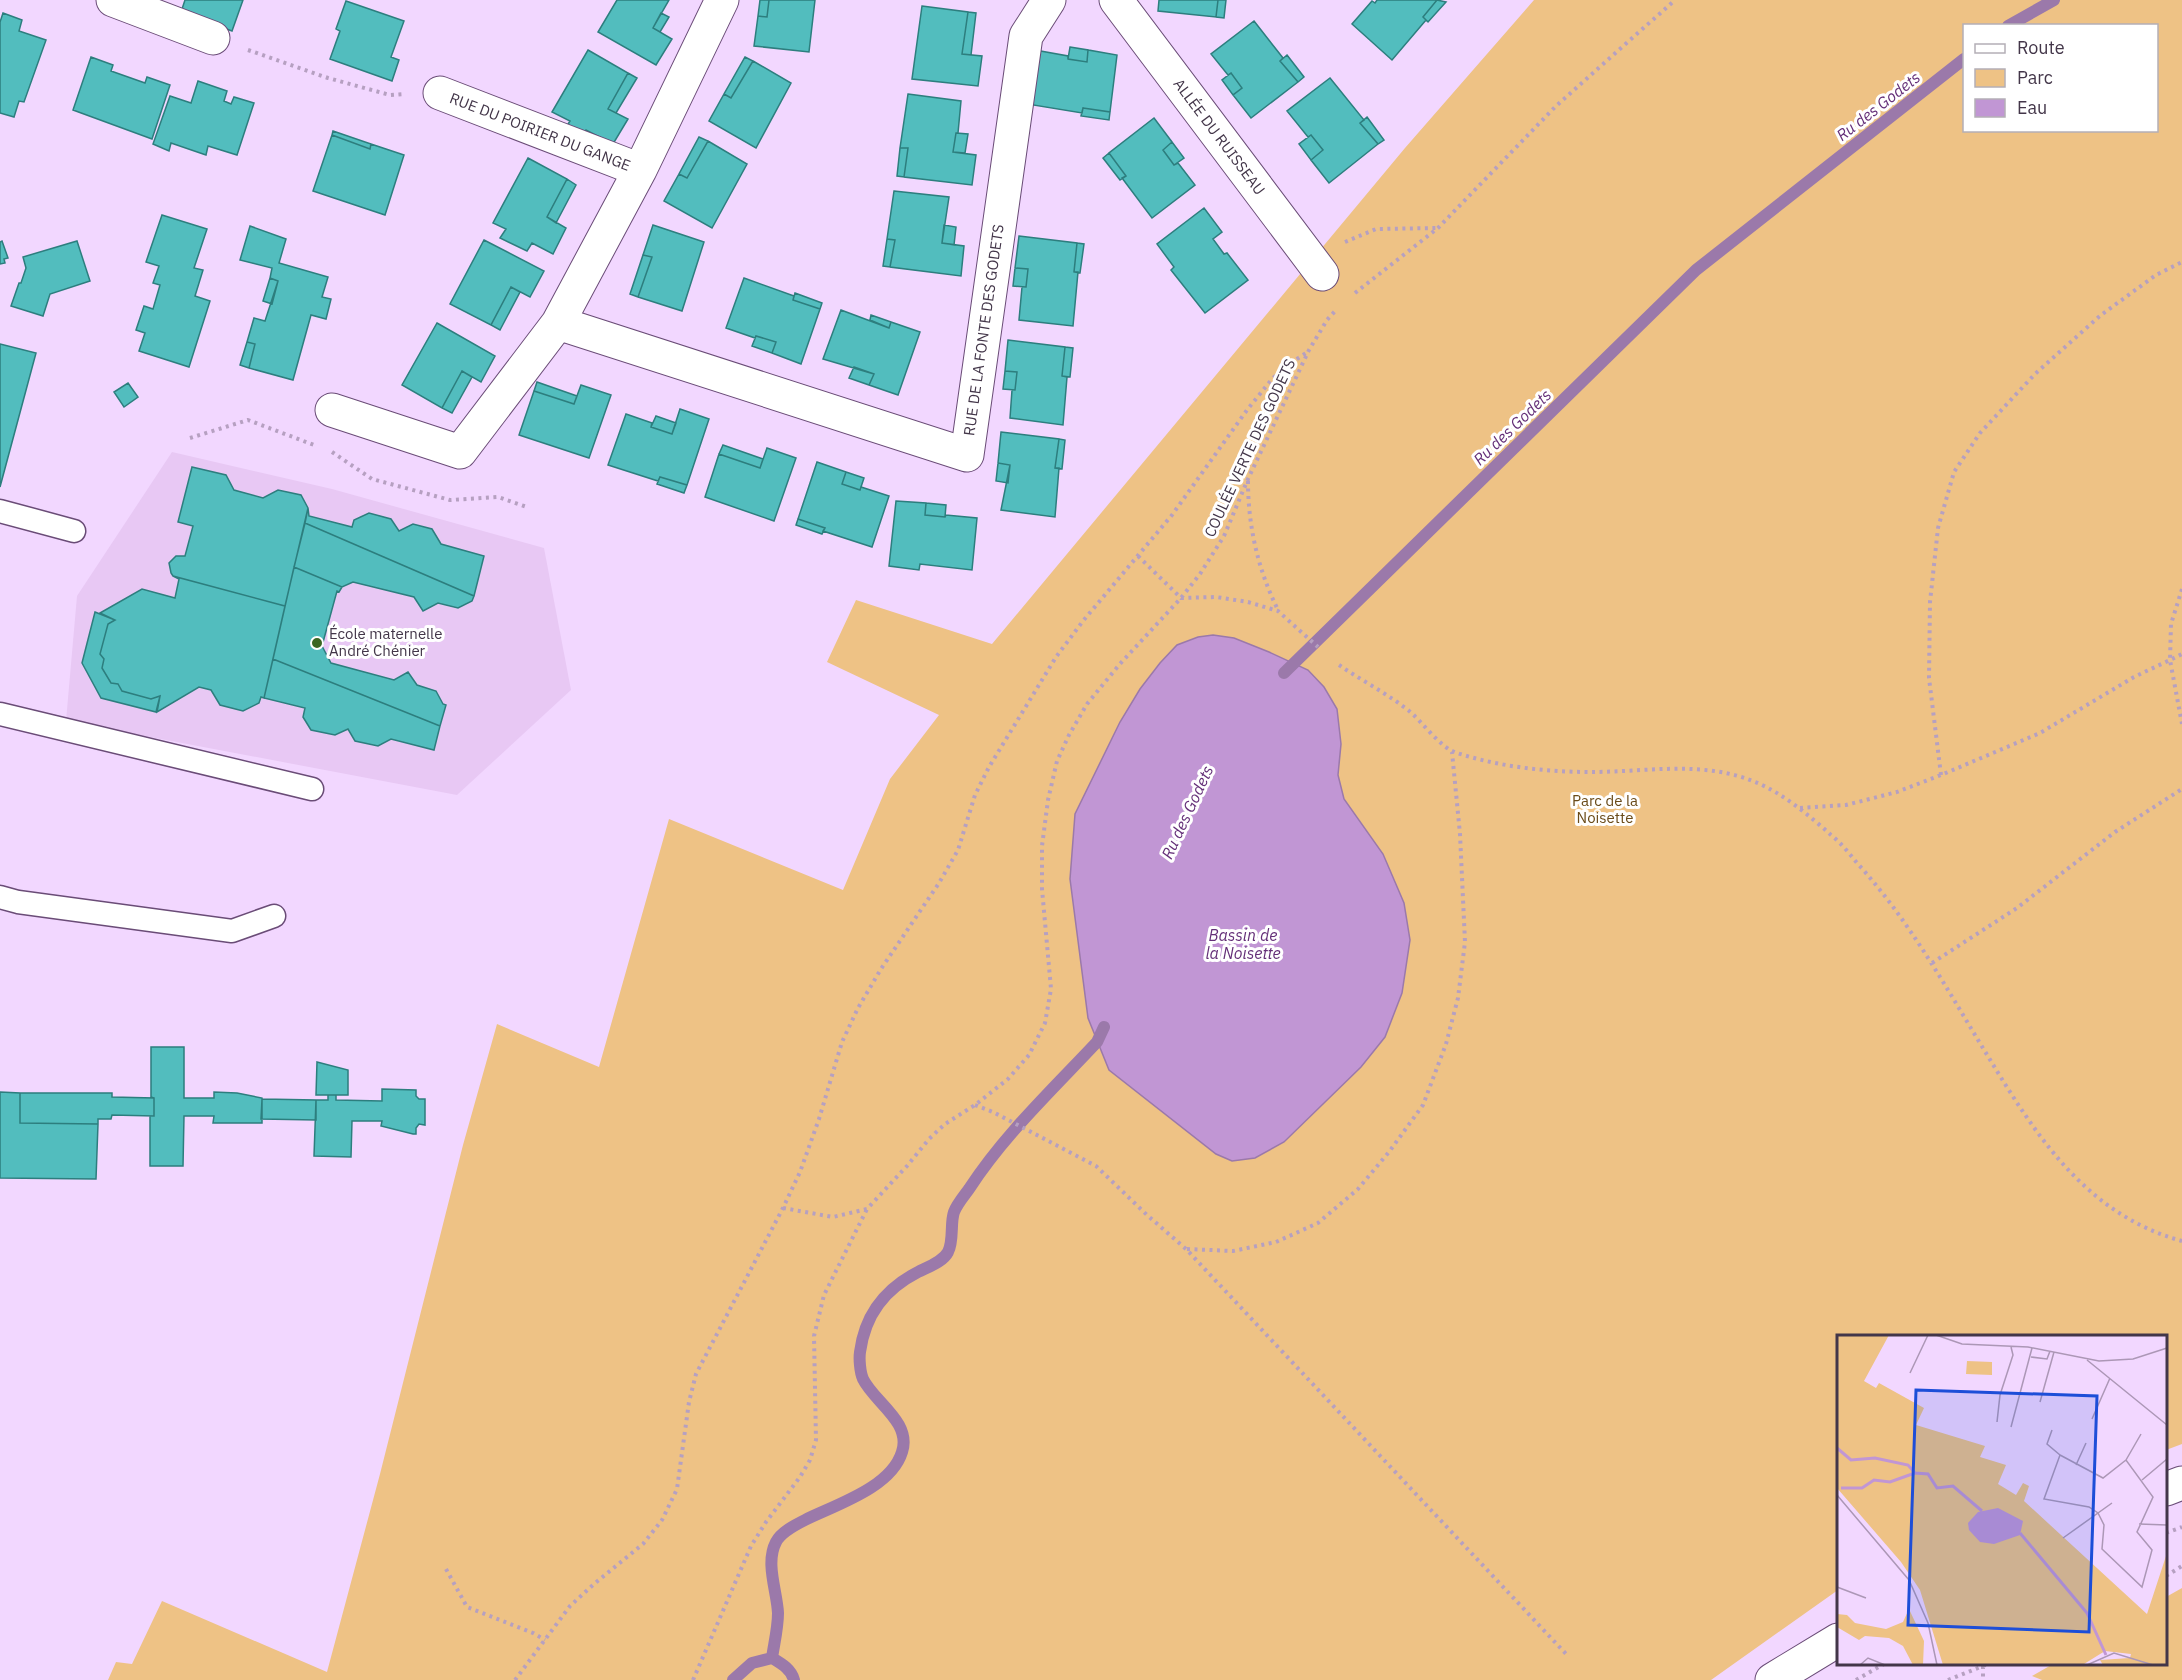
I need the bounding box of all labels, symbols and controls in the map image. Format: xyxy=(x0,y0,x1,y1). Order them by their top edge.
legend xyxy=(1963,24,2158,132)
text: Route xyxy=(2017,36,2065,59)
text: Parc xyxy=(2017,66,2053,89)
water label: Ru des Godets xyxy=(1832,67,1924,145)
street label: ALLÉE DU RUISSEAU xyxy=(1169,75,1269,199)
street label: RUE DU POIRIER DU GANGE xyxy=(447,88,633,175)
text: Eau xyxy=(2017,96,2047,119)
street label: RUE DE LA FONTE DES GODETS xyxy=(959,223,1008,437)
street label: COULÉE VERTE DES GODETS xyxy=(1200,356,1299,540)
water label: Ru des Godets xyxy=(1469,385,1555,469)
place label: École maternelle André Chénier xyxy=(329,624,442,660)
marker: École maternelle André Chénier xyxy=(310,636,324,650)
water label: Ru des Godets xyxy=(1157,762,1217,862)
park label: Parc de la Noisette xyxy=(1572,791,1638,827)
water label: Bassin de la Noisette xyxy=(1205,925,1281,963)
inset map xyxy=(1837,1335,2167,1665)

